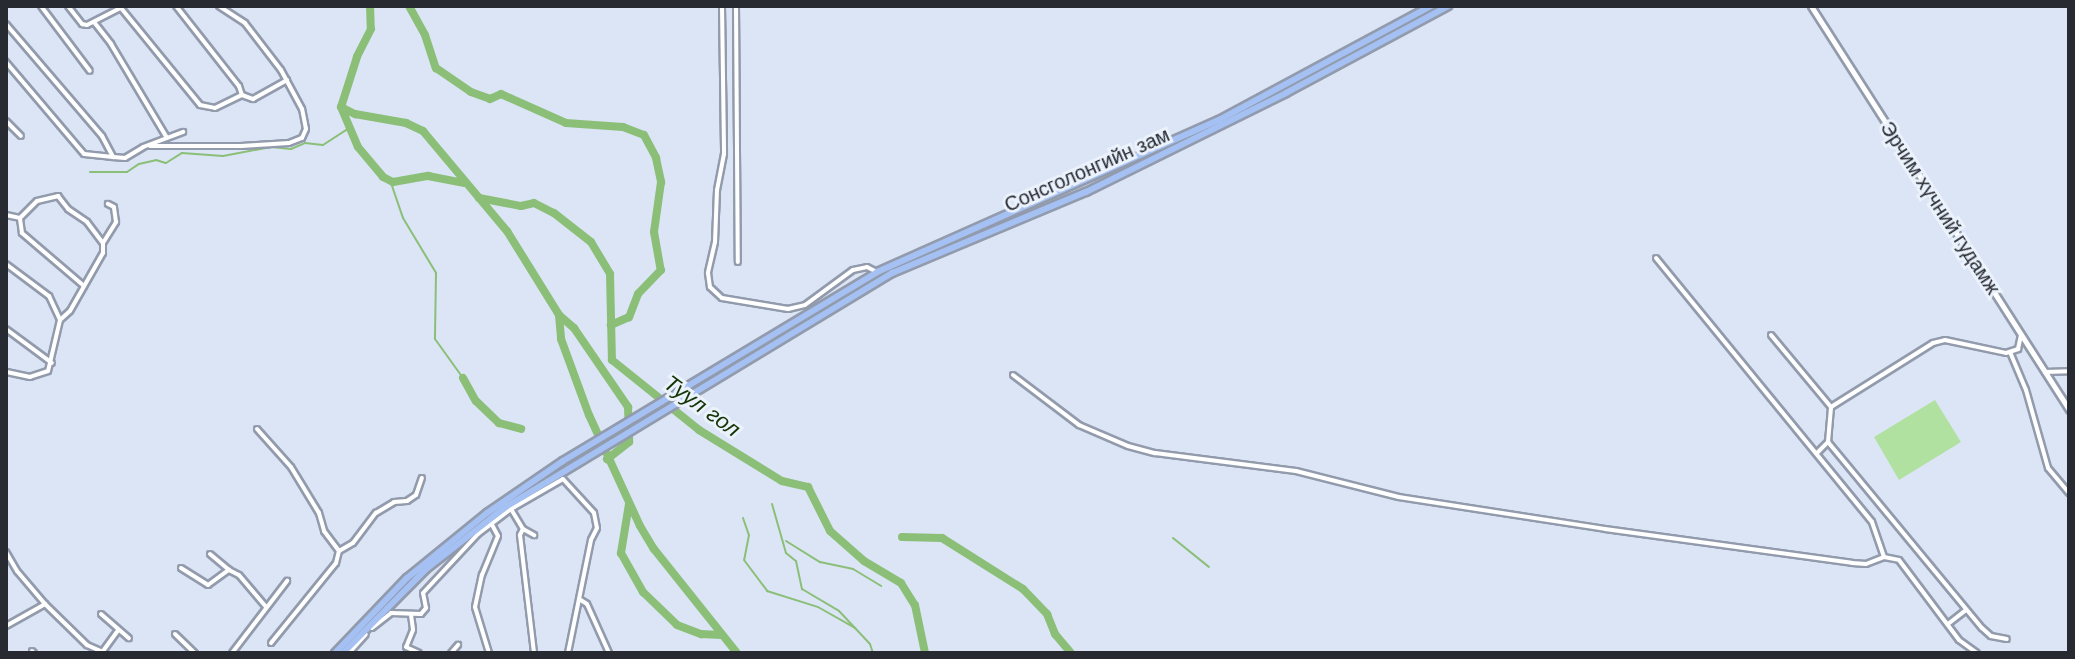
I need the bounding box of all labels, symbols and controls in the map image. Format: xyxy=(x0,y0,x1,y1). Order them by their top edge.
street label: Эрчим хүчний гудамж xyxy=(1875,117,2005,299)
street label: Сонсголонгийн зам xyxy=(1001,123,1173,217)
water label: Туул гол xyxy=(659,370,745,442)

